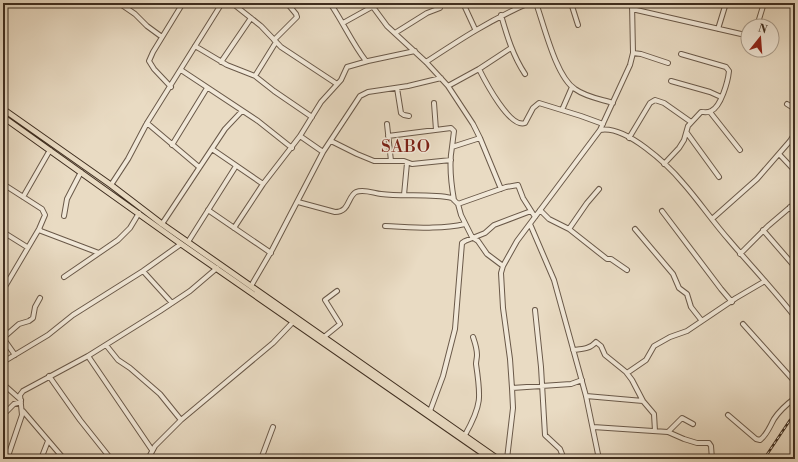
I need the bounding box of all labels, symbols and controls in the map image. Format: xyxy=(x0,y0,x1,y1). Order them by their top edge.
north arrow xyxy=(740,18,780,58)
text: N xyxy=(756,21,769,37)
district label: SABO xyxy=(381,136,431,158)

